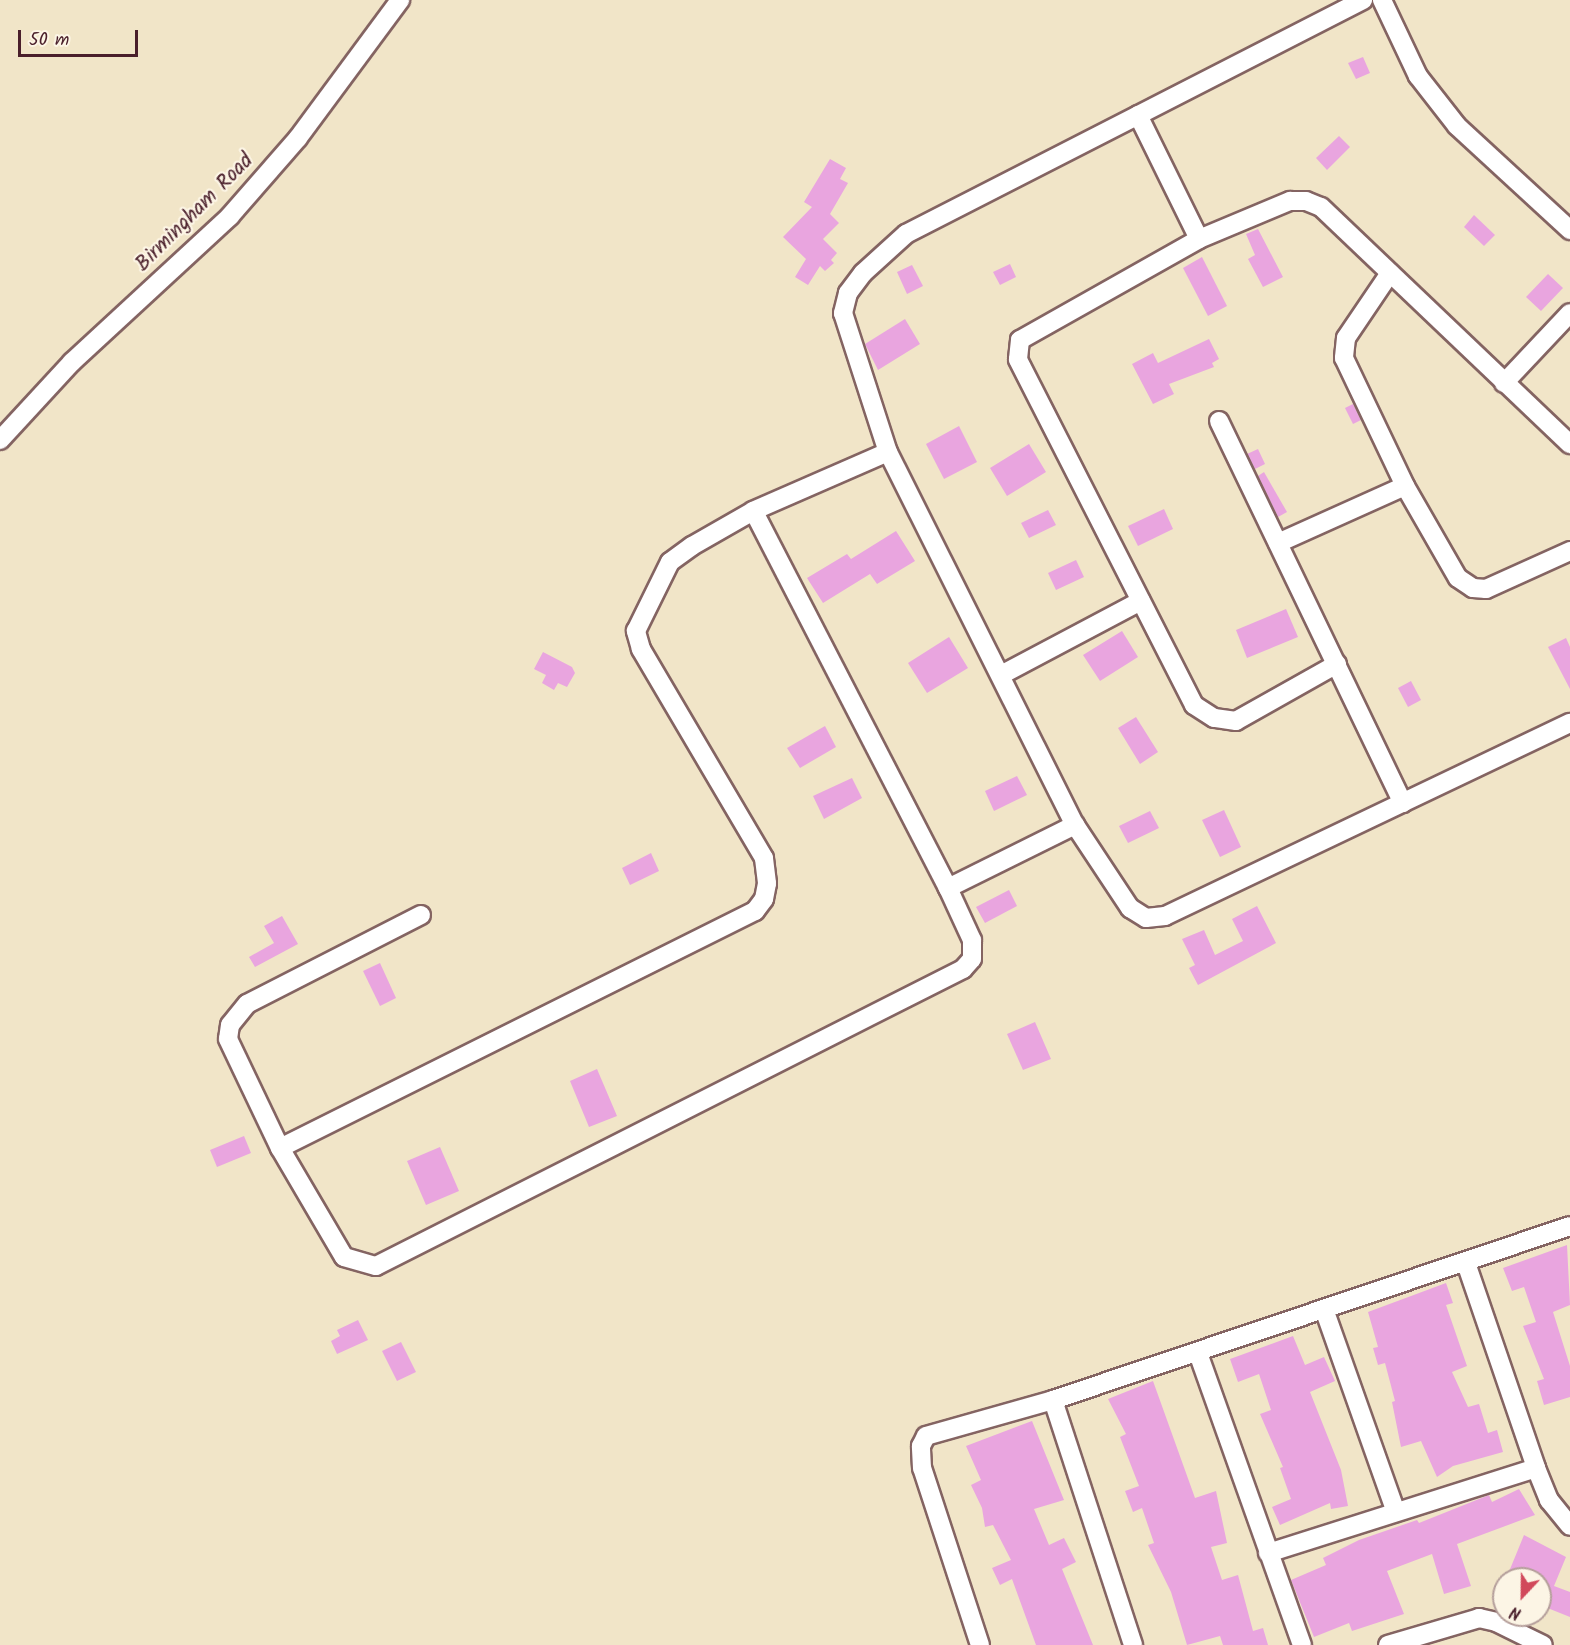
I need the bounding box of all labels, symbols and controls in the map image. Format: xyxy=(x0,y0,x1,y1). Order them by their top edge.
scale bar xyxy=(21,18,141,56)
text: 50 m xyxy=(29,26,69,55)
street label: Birmingham Road xyxy=(131,149,259,277)
north arrow xyxy=(1492,1567,1552,1627)
text: N xyxy=(1506,1599,1525,1626)

